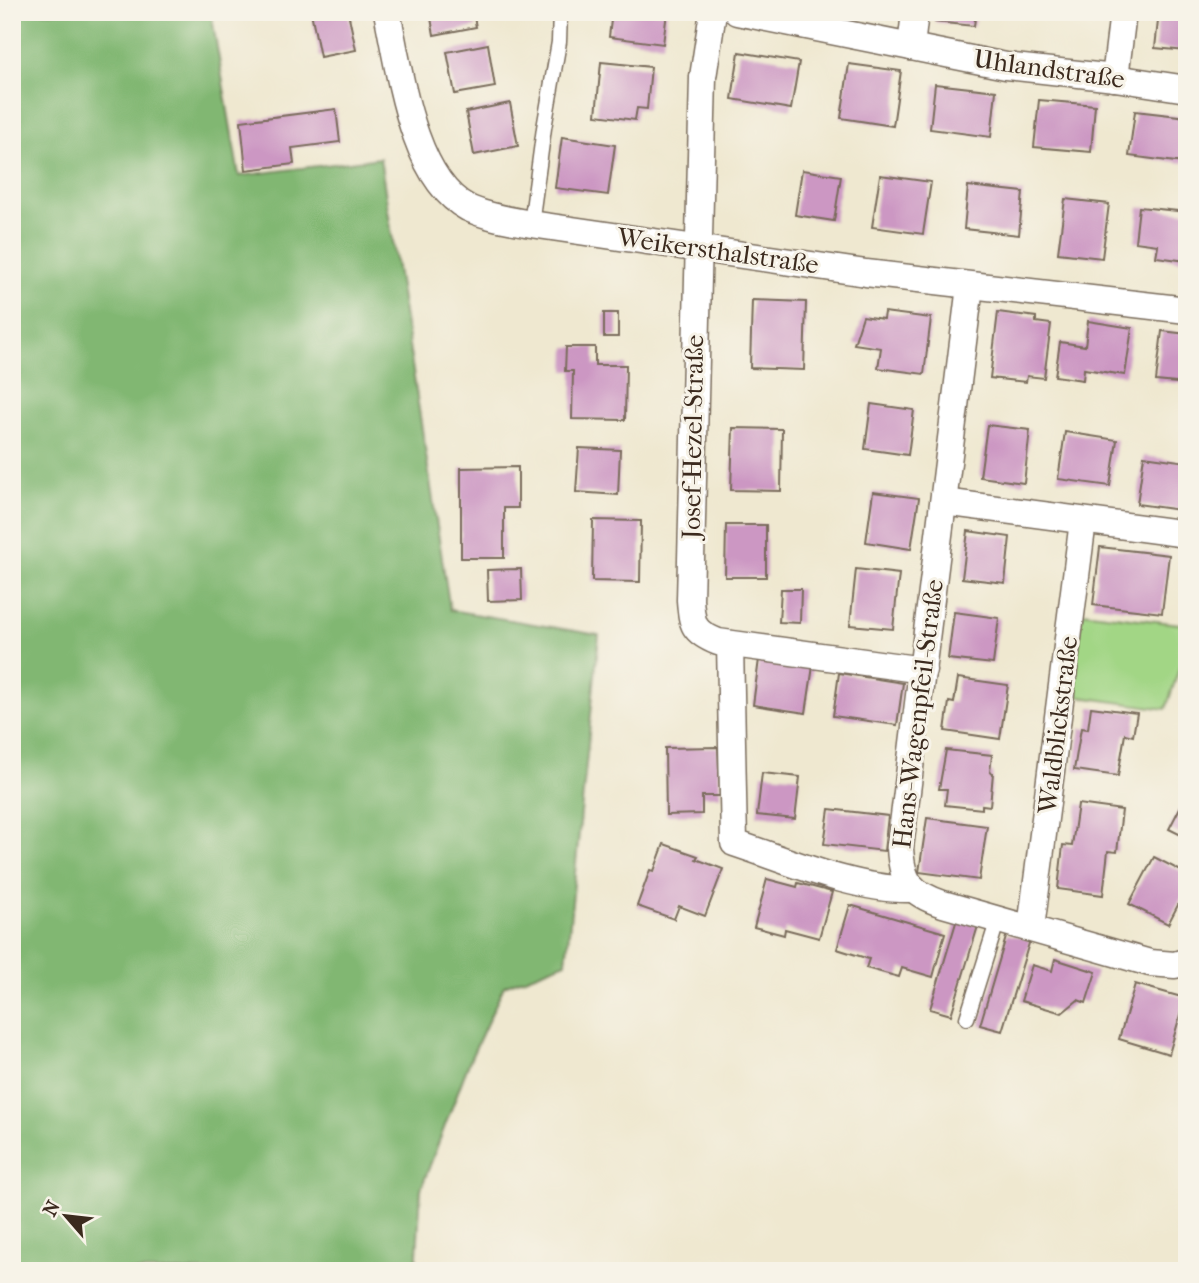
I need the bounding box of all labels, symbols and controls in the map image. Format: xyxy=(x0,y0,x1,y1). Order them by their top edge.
street label: Uhlandstraße xyxy=(971,43,1127,95)
street label: Weikersthalstraße xyxy=(614,221,821,280)
street label: Josef-Hezel-Straße xyxy=(676,334,710,541)
street label: Hans-Wagenpfeil-Straße xyxy=(886,577,950,850)
street label: Waldblickstraße xyxy=(1032,634,1084,817)
north arrow xyxy=(32,1182,102,1252)
text: N xyxy=(39,1196,65,1220)

